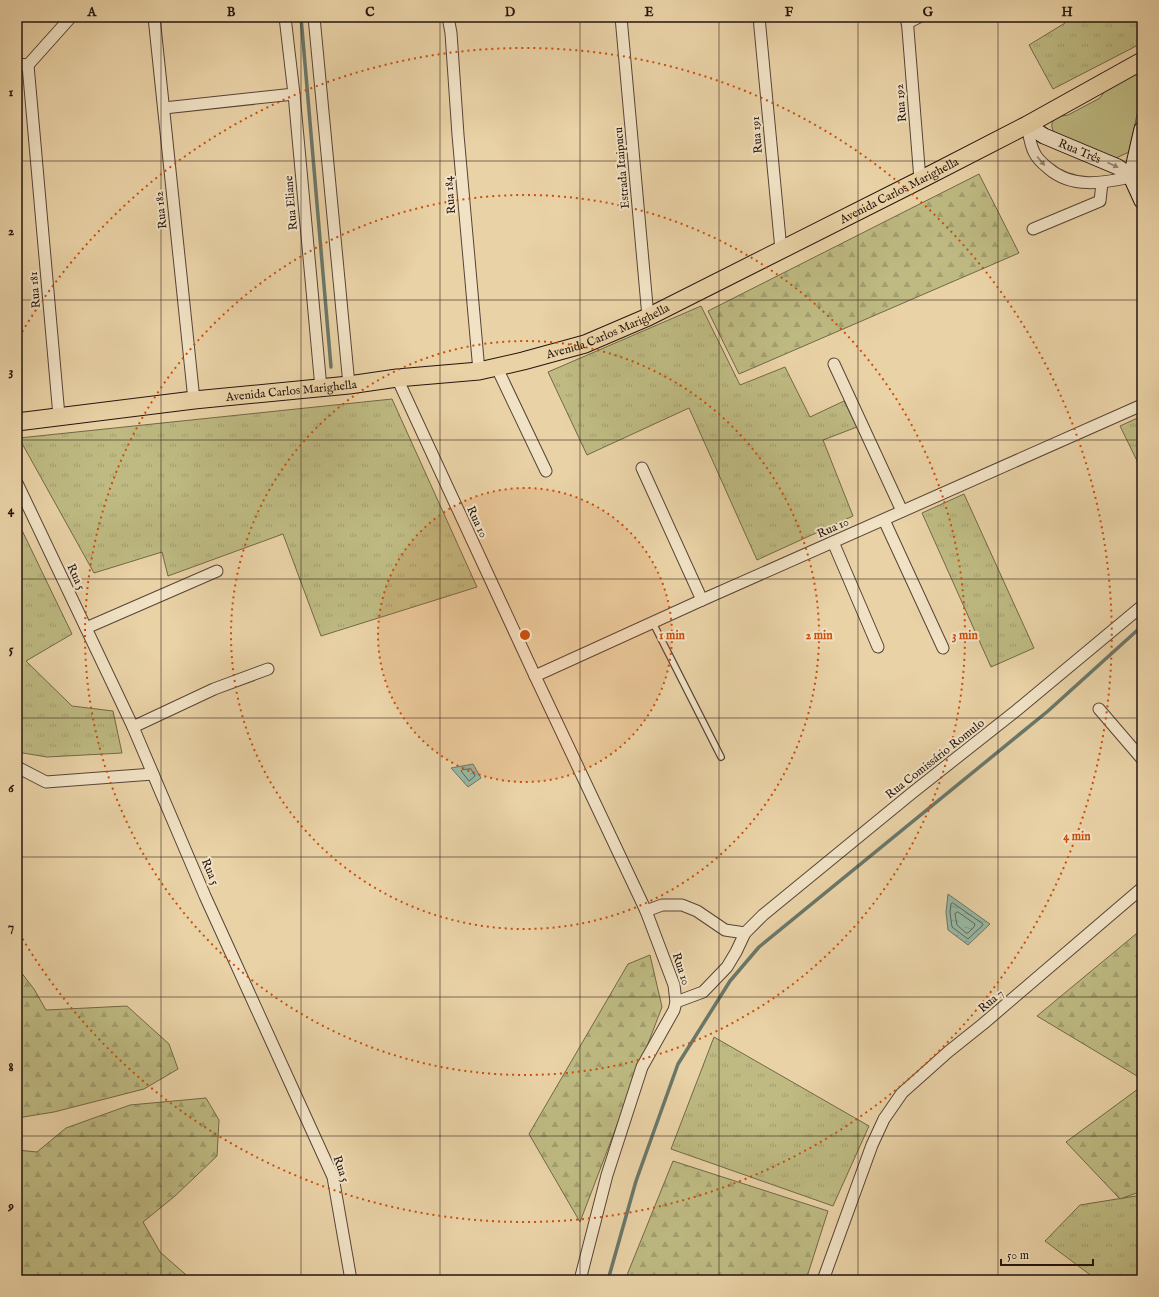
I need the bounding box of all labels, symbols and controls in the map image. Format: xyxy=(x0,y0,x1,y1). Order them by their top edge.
text: A xyxy=(87,4,98,21)
text: B xyxy=(227,4,236,21)
text: C xyxy=(365,4,375,21)
text: D xyxy=(505,4,516,21)
text: E xyxy=(644,4,654,21)
text: F xyxy=(785,4,794,21)
text: G xyxy=(923,4,934,21)
text: H xyxy=(1061,4,1073,21)
street label: Rua 192 xyxy=(892,83,910,123)
text: 1 xyxy=(9,84,14,101)
street label: Rua 191 xyxy=(748,116,766,154)
street label: Estrada Itaipucu xyxy=(611,126,634,210)
street label: Rua Três xyxy=(1056,135,1103,167)
street label: Avenida Carlos Marighella xyxy=(836,154,962,227)
one-way arrow xyxy=(1036,155,1045,166)
one-way arrow xyxy=(1107,162,1119,168)
street label: Rua Eliane xyxy=(281,174,301,231)
street label: Rua 184 xyxy=(441,175,459,215)
street label: Rua 182 xyxy=(152,190,170,230)
text: 2 xyxy=(8,223,14,240)
street label: Rua 181 xyxy=(26,271,44,309)
street label: Avenida Carlos Marighella xyxy=(543,300,673,362)
text: 3 xyxy=(9,363,14,380)
street label: Avenida Carlos Marighella xyxy=(224,376,358,404)
text: 4 xyxy=(8,502,15,519)
street label: Rua 10 xyxy=(463,504,491,540)
street label: Rua 10 xyxy=(815,514,851,542)
street label: Rua 5 xyxy=(63,561,89,593)
centre of rings xyxy=(518,628,532,642)
text: 1 min xyxy=(659,628,686,643)
text: 2 min xyxy=(805,628,833,643)
text: 3 min xyxy=(952,628,979,643)
text: 5 xyxy=(9,641,14,658)
street label: Rua Comissário Romulo xyxy=(882,715,988,802)
text: 6 xyxy=(8,780,14,797)
text: 4 min xyxy=(1063,829,1091,844)
street label: Rua 5 xyxy=(198,856,223,888)
text: 7 xyxy=(8,919,14,936)
street label: Rua 10 xyxy=(669,951,693,987)
street label: Rua 7 xyxy=(975,986,1007,1016)
text: 8 xyxy=(8,1059,14,1076)
street label: Rua 5 xyxy=(329,1154,353,1185)
text: 9 xyxy=(7,1198,14,1215)
scale bar xyxy=(1001,1241,1093,1267)
text: 50 m xyxy=(1007,1248,1029,1263)

